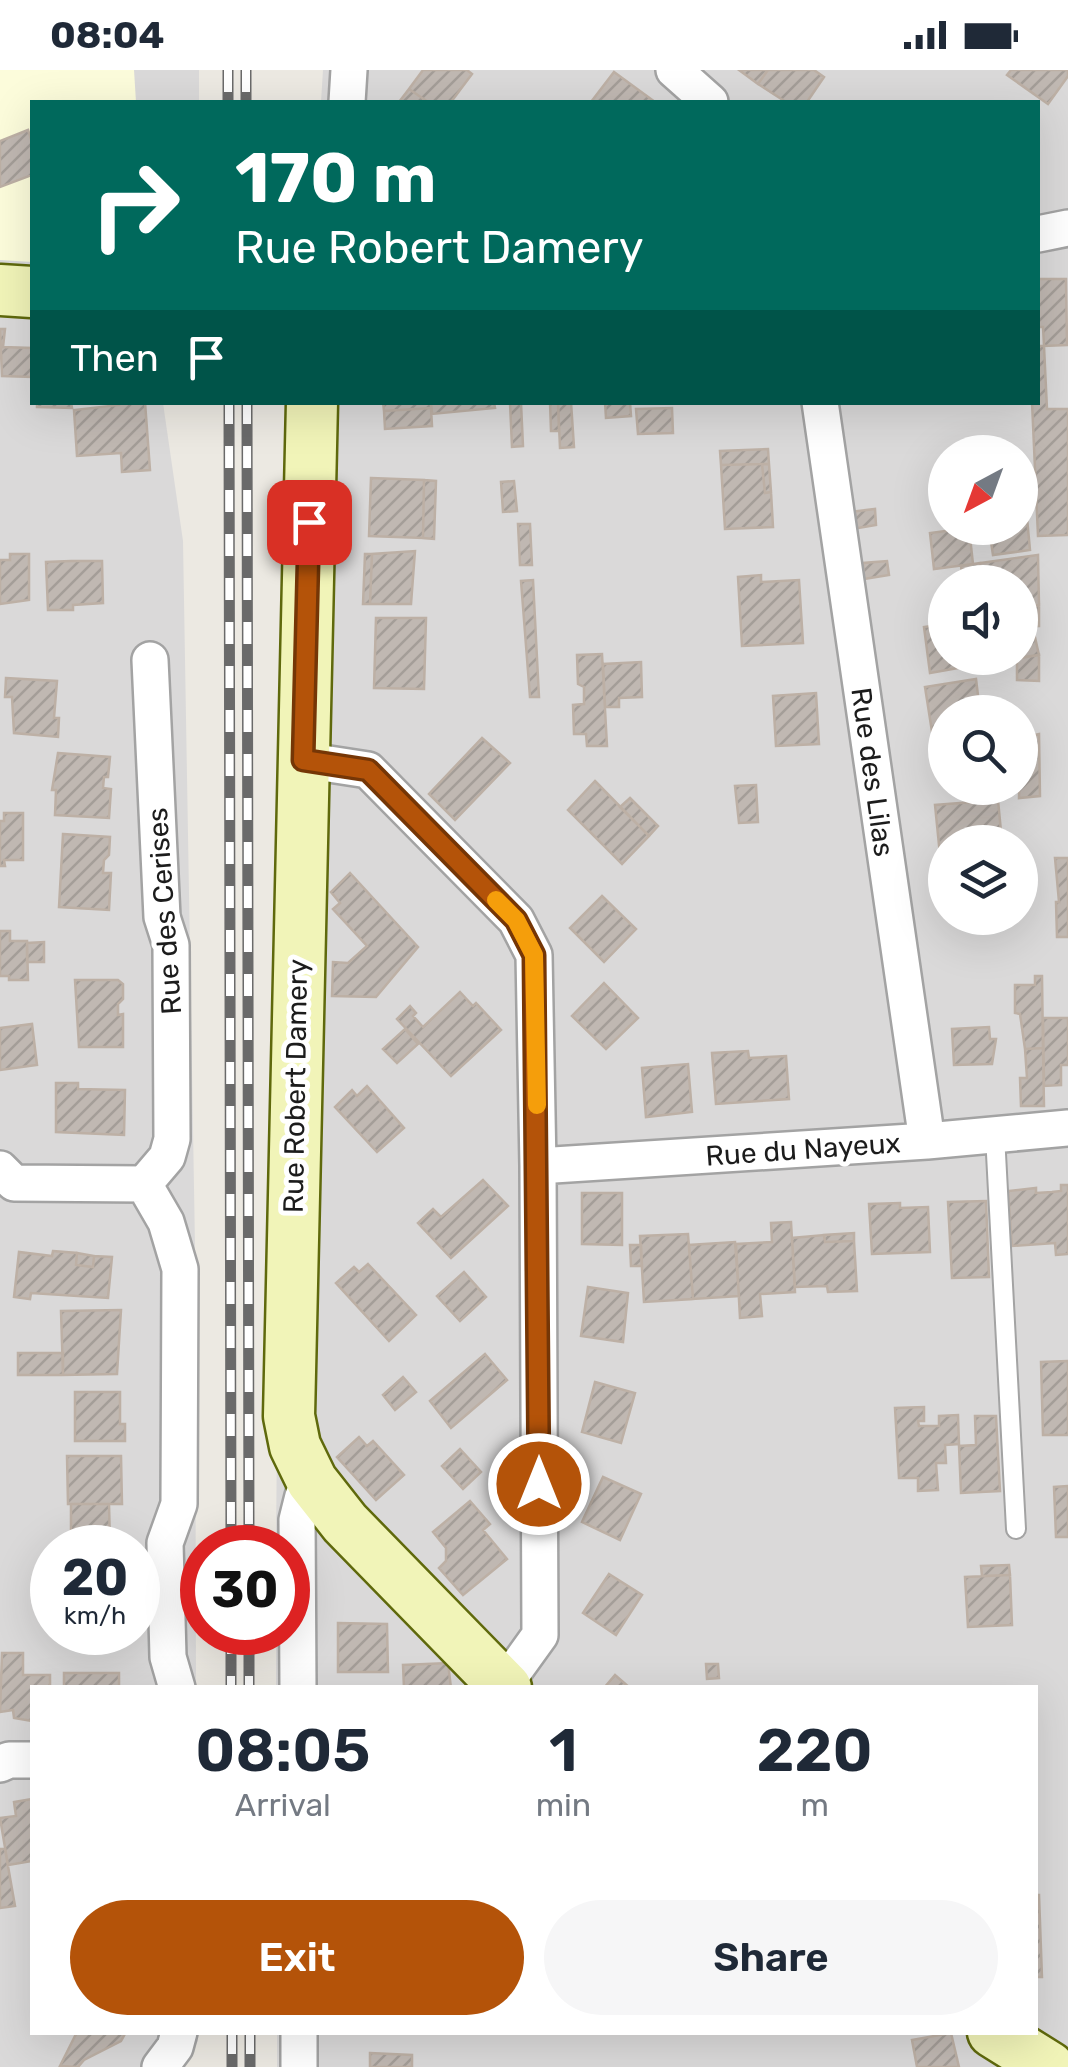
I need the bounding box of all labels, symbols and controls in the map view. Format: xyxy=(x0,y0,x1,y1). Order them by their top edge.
text: 08:04 xyxy=(50,12,164,58)
text: 170 m xyxy=(235,137,437,220)
icon: right xyxy=(70,140,200,270)
text: Rue Robert Damery xyxy=(235,221,644,274)
icon: arrive xyxy=(179,330,234,385)
text: Then xyxy=(70,335,159,381)
north arrow xyxy=(928,435,1038,545)
map controls xyxy=(928,435,1038,935)
pin xyxy=(267,480,352,565)
icon: arrive xyxy=(282,495,337,550)
button: sound xyxy=(928,565,1038,675)
street label: Rue des Lilas xyxy=(844,685,901,859)
button: search xyxy=(928,695,1038,805)
street label: Rue des Cerises xyxy=(141,806,188,1015)
button: layers xyxy=(928,825,1038,935)
street label: Rue Robert Damery xyxy=(277,959,314,1213)
street label: Rue du Nayeux xyxy=(704,1126,902,1173)
position arrow xyxy=(487,1432,591,1536)
speed limit sign: 30 xyxy=(180,1525,310,1655)
text: 20 xyxy=(62,1548,128,1608)
text: km/h xyxy=(64,1601,126,1630)
text: 08:05 xyxy=(195,1715,370,1786)
text: 1 xyxy=(549,1715,578,1786)
text: 220 xyxy=(757,1715,873,1786)
text: Arrival xyxy=(235,1786,331,1824)
text: min xyxy=(536,1786,591,1824)
text: m xyxy=(800,1786,829,1824)
button: Exit xyxy=(70,1900,524,2015)
button: Share xyxy=(544,1900,998,2015)

